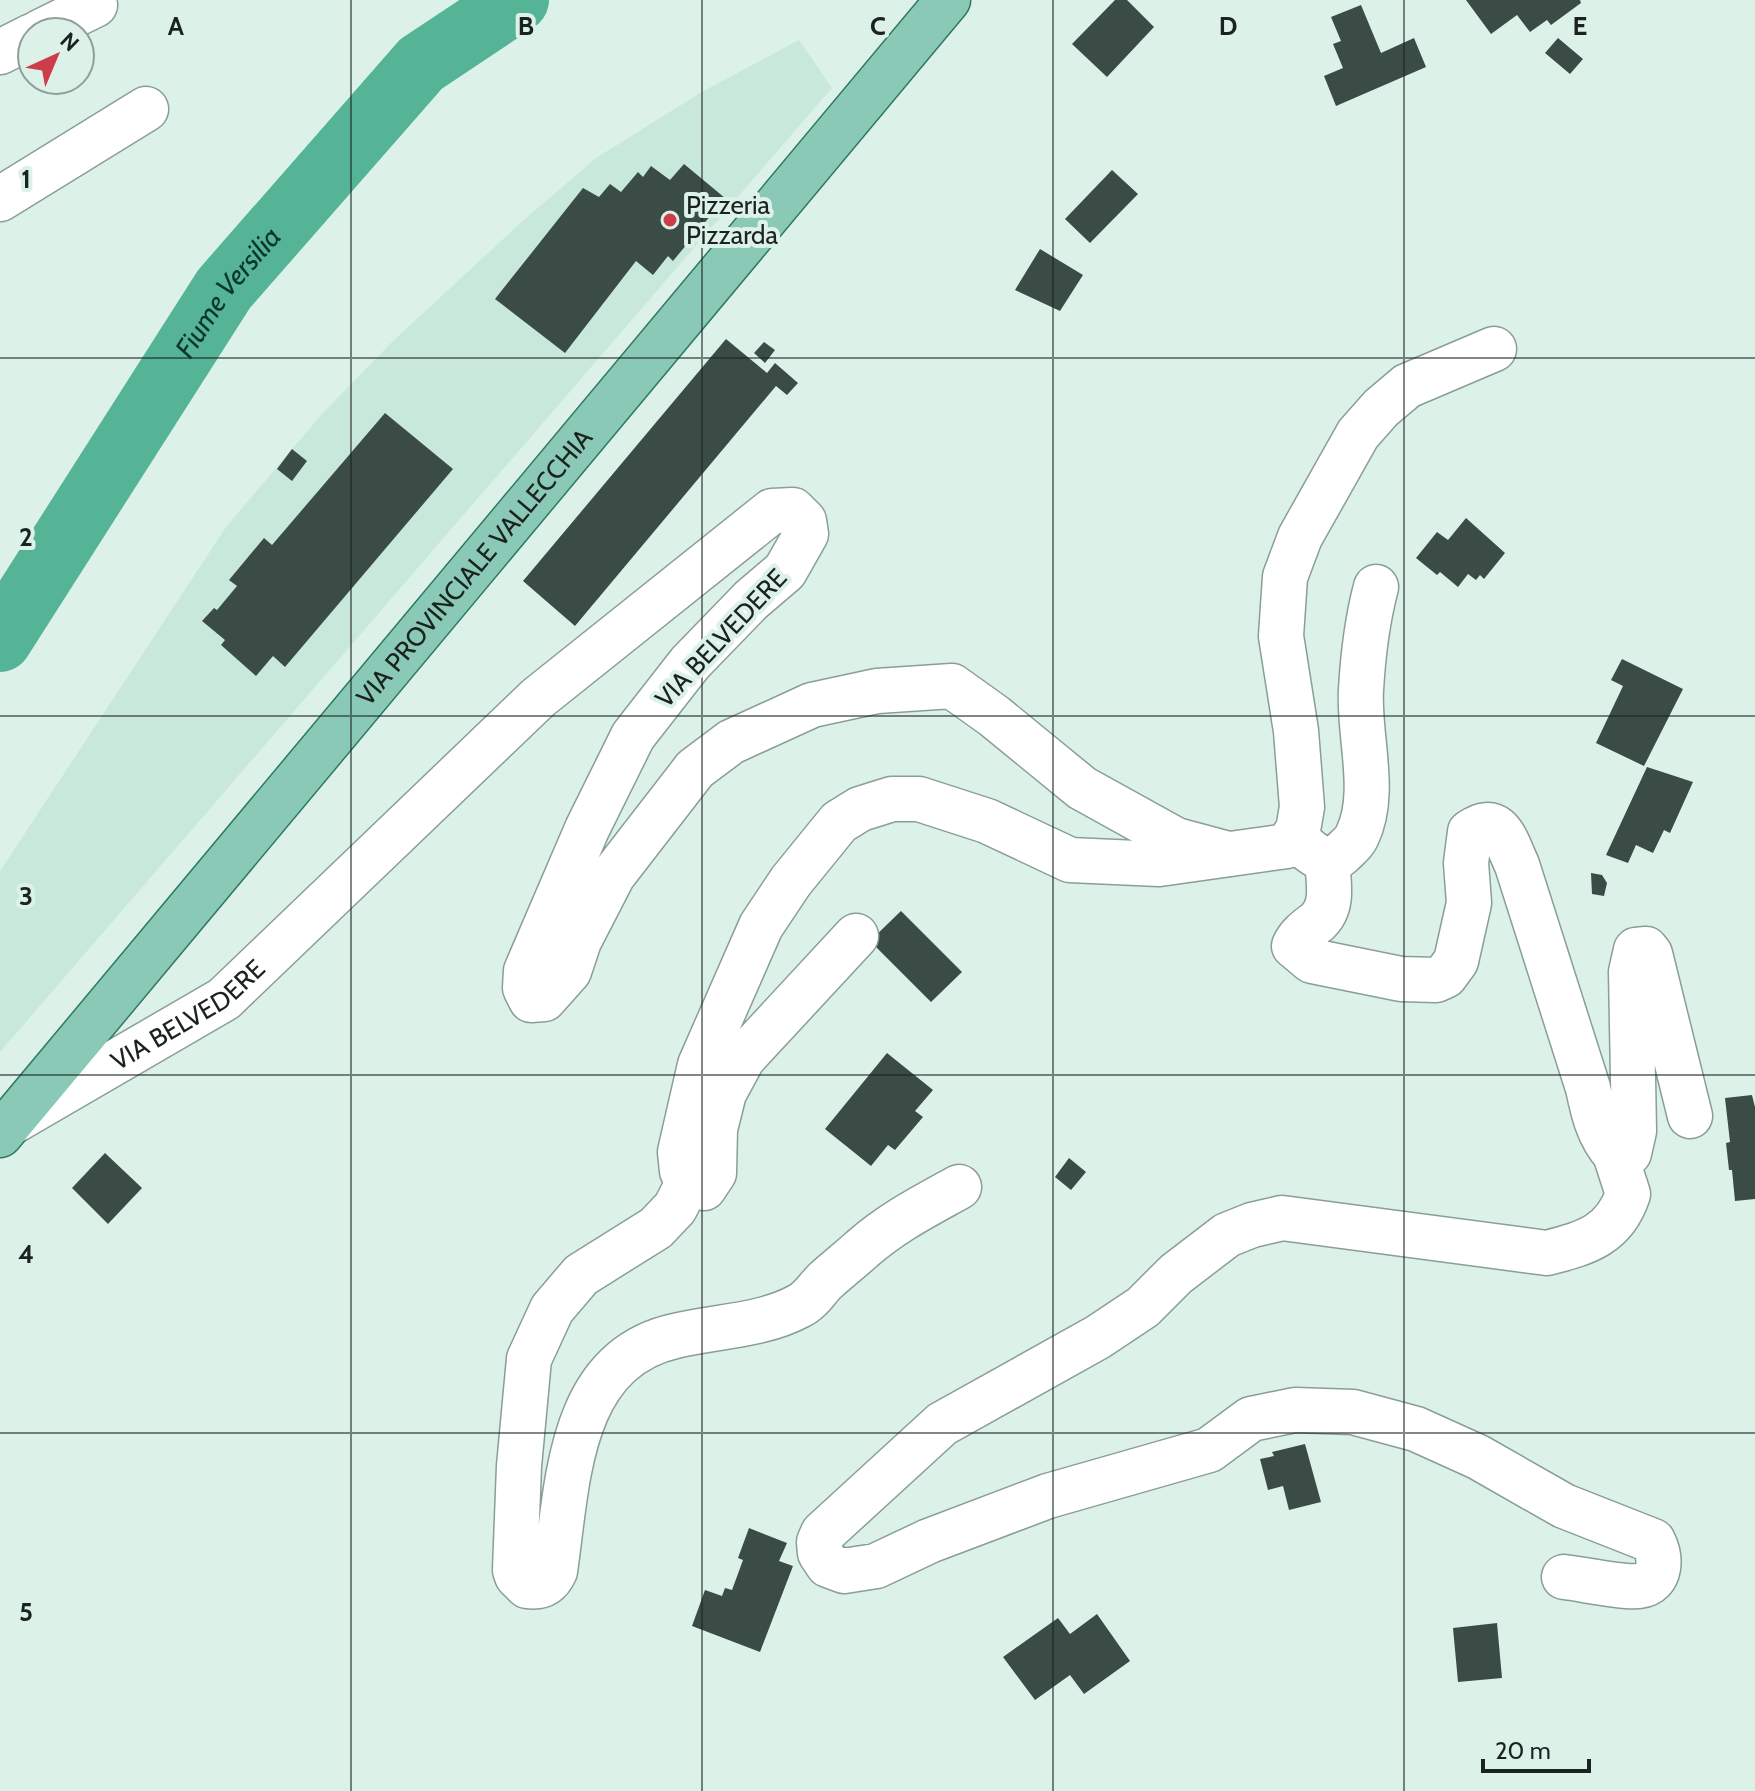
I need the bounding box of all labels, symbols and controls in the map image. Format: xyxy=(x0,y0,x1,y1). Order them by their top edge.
text: A xyxy=(168,10,185,42)
text: B xyxy=(518,10,534,42)
text: C xyxy=(870,10,886,42)
text: D xyxy=(1219,10,1237,42)
text: E xyxy=(1573,10,1587,42)
north arrow xyxy=(16,16,96,96)
text: N xyxy=(55,27,85,57)
text: 1 xyxy=(21,163,31,195)
place label: Pizzeria Pizzarda xyxy=(686,189,779,251)
marker: Pizzeria Pizzarda xyxy=(661,211,679,229)
water label: Fiume Versilia xyxy=(168,219,288,364)
street label: VIA PROVINCIALE VALLECCHIA xyxy=(350,422,599,712)
text: 2 xyxy=(19,521,33,553)
street label: VIA BELVEDERE xyxy=(648,562,794,714)
text: 3 xyxy=(19,880,33,912)
street label: VIA BELVEDERE xyxy=(105,953,271,1077)
text: 4 xyxy=(18,1238,34,1270)
text: 5 xyxy=(19,1596,33,1628)
scale bar xyxy=(1483,1723,1589,1773)
text: 20 m xyxy=(1495,1736,1551,1765)

